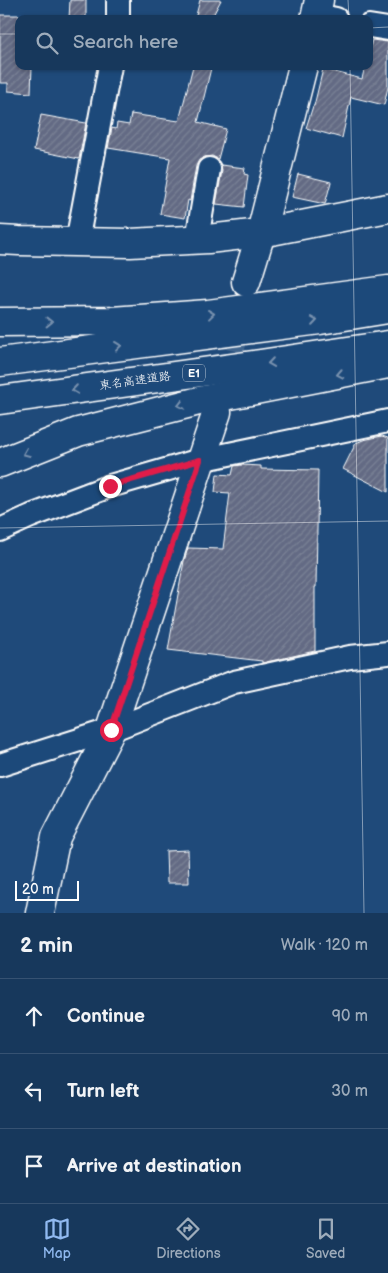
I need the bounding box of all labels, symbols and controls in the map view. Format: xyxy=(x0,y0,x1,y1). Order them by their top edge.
search box xyxy=(15,15,373,70)
icon: search xyxy=(33,29,61,57)
text: Search here xyxy=(73,31,178,54)
one-way arrow xyxy=(207,309,215,320)
one-way arrow xyxy=(310,316,318,327)
one-way arrow xyxy=(45,317,53,327)
one-way arrow xyxy=(114,341,122,352)
one-way arrow xyxy=(266,357,274,368)
road number: E1 xyxy=(183,364,205,382)
one-way arrow xyxy=(336,368,345,379)
street label: 東名高速道路 xyxy=(98,369,172,393)
one-way arrow xyxy=(71,384,79,394)
one-way arrow xyxy=(177,400,185,410)
one-way arrow xyxy=(22,446,31,457)
route end xyxy=(99,475,122,498)
route start xyxy=(100,719,123,742)
scale bar xyxy=(15,878,79,901)
text: 20 m xyxy=(22,881,54,898)
text: 2 min xyxy=(20,933,73,958)
text: Walk · 120 m xyxy=(281,936,368,955)
icon: ahead xyxy=(20,1002,48,1030)
text: Continue xyxy=(67,1005,145,1028)
text: 90 m xyxy=(332,1007,368,1026)
icon: left xyxy=(20,1077,48,1105)
text: Turn left xyxy=(67,1080,139,1103)
text: 30 m xyxy=(331,1082,368,1101)
icon: arrive xyxy=(20,1152,48,1180)
text: Arrive at destination xyxy=(67,1155,242,1178)
tab: Map xyxy=(43,1215,71,1262)
tab: Directions xyxy=(156,1215,221,1262)
tab: Saved xyxy=(306,1215,345,1262)

